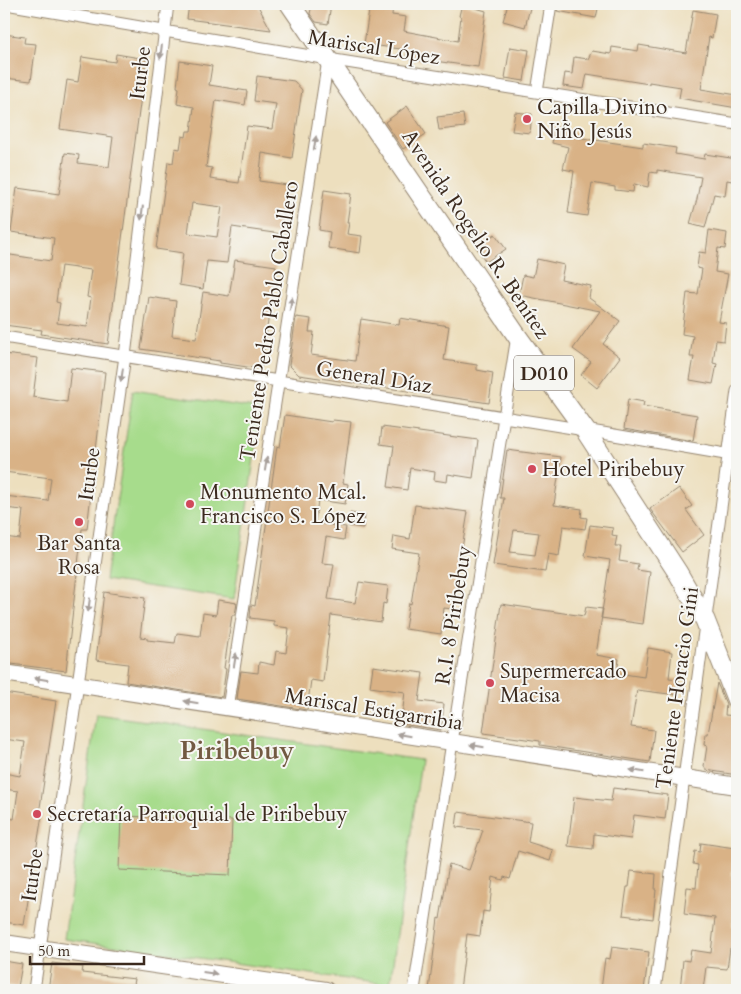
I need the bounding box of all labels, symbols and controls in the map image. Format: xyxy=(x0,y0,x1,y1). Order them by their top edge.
street label: Mariscal López xyxy=(306,23,443,72)
one-way arrow xyxy=(157,44,165,60)
street label: Iturbe xyxy=(123,45,158,102)
place label: Capilla Divino Niño Jesús xyxy=(537,93,667,146)
marker: Capilla Divino Niño Jesús xyxy=(521,113,533,125)
street label: Avenida Rogelio R. Benítez xyxy=(394,124,557,345)
one-way arrow xyxy=(311,135,319,151)
street label: Teniente Pedro Pablo Caballero xyxy=(233,179,306,463)
one-way arrow xyxy=(138,206,146,222)
one-way arrow xyxy=(287,296,295,312)
street label: General Díaz xyxy=(314,354,434,401)
road number: D010 xyxy=(514,356,574,390)
one-way arrow xyxy=(118,367,126,383)
street label: Iturbe xyxy=(71,445,108,503)
place label: Hotel Piribebuy xyxy=(542,455,685,484)
one-way arrow xyxy=(262,456,270,472)
marker: Hotel Piribebuy xyxy=(526,463,538,475)
place label: Monumento Mcal. Francisco S. López xyxy=(200,478,367,531)
marker: Monumento Mcal. Francisco S. López xyxy=(184,498,196,510)
marker: Bar Santa Rosa xyxy=(73,516,85,528)
place label: Bar Santa Rosa xyxy=(37,529,121,582)
street label: R.I. 8 Piribebuy xyxy=(428,543,479,687)
street label: Teniente Horacio Gini xyxy=(649,585,706,791)
one-way arrow xyxy=(85,597,93,613)
one-way arrow xyxy=(232,651,240,667)
place label: Supermercado Macisa xyxy=(500,657,627,710)
one-way arrow xyxy=(32,674,48,682)
marker: Supermercado Macisa xyxy=(484,677,496,689)
street label: Mariscal Estigarribia xyxy=(283,681,465,738)
one-way arrow xyxy=(183,698,199,706)
one-way arrow xyxy=(395,731,411,739)
district label: Piribebuy xyxy=(180,733,294,768)
one-way arrow xyxy=(468,742,484,750)
one-way arrow xyxy=(629,766,645,774)
place label: Secretaría Parroquial de Piribebuy xyxy=(47,800,348,829)
marker: Secretaría Parroquial de Piribebuy xyxy=(31,808,43,820)
street label: Iturbe xyxy=(14,846,51,904)
scale bar xyxy=(30,934,144,966)
text: 50 m xyxy=(38,941,70,961)
one-way arrow xyxy=(203,969,219,977)

